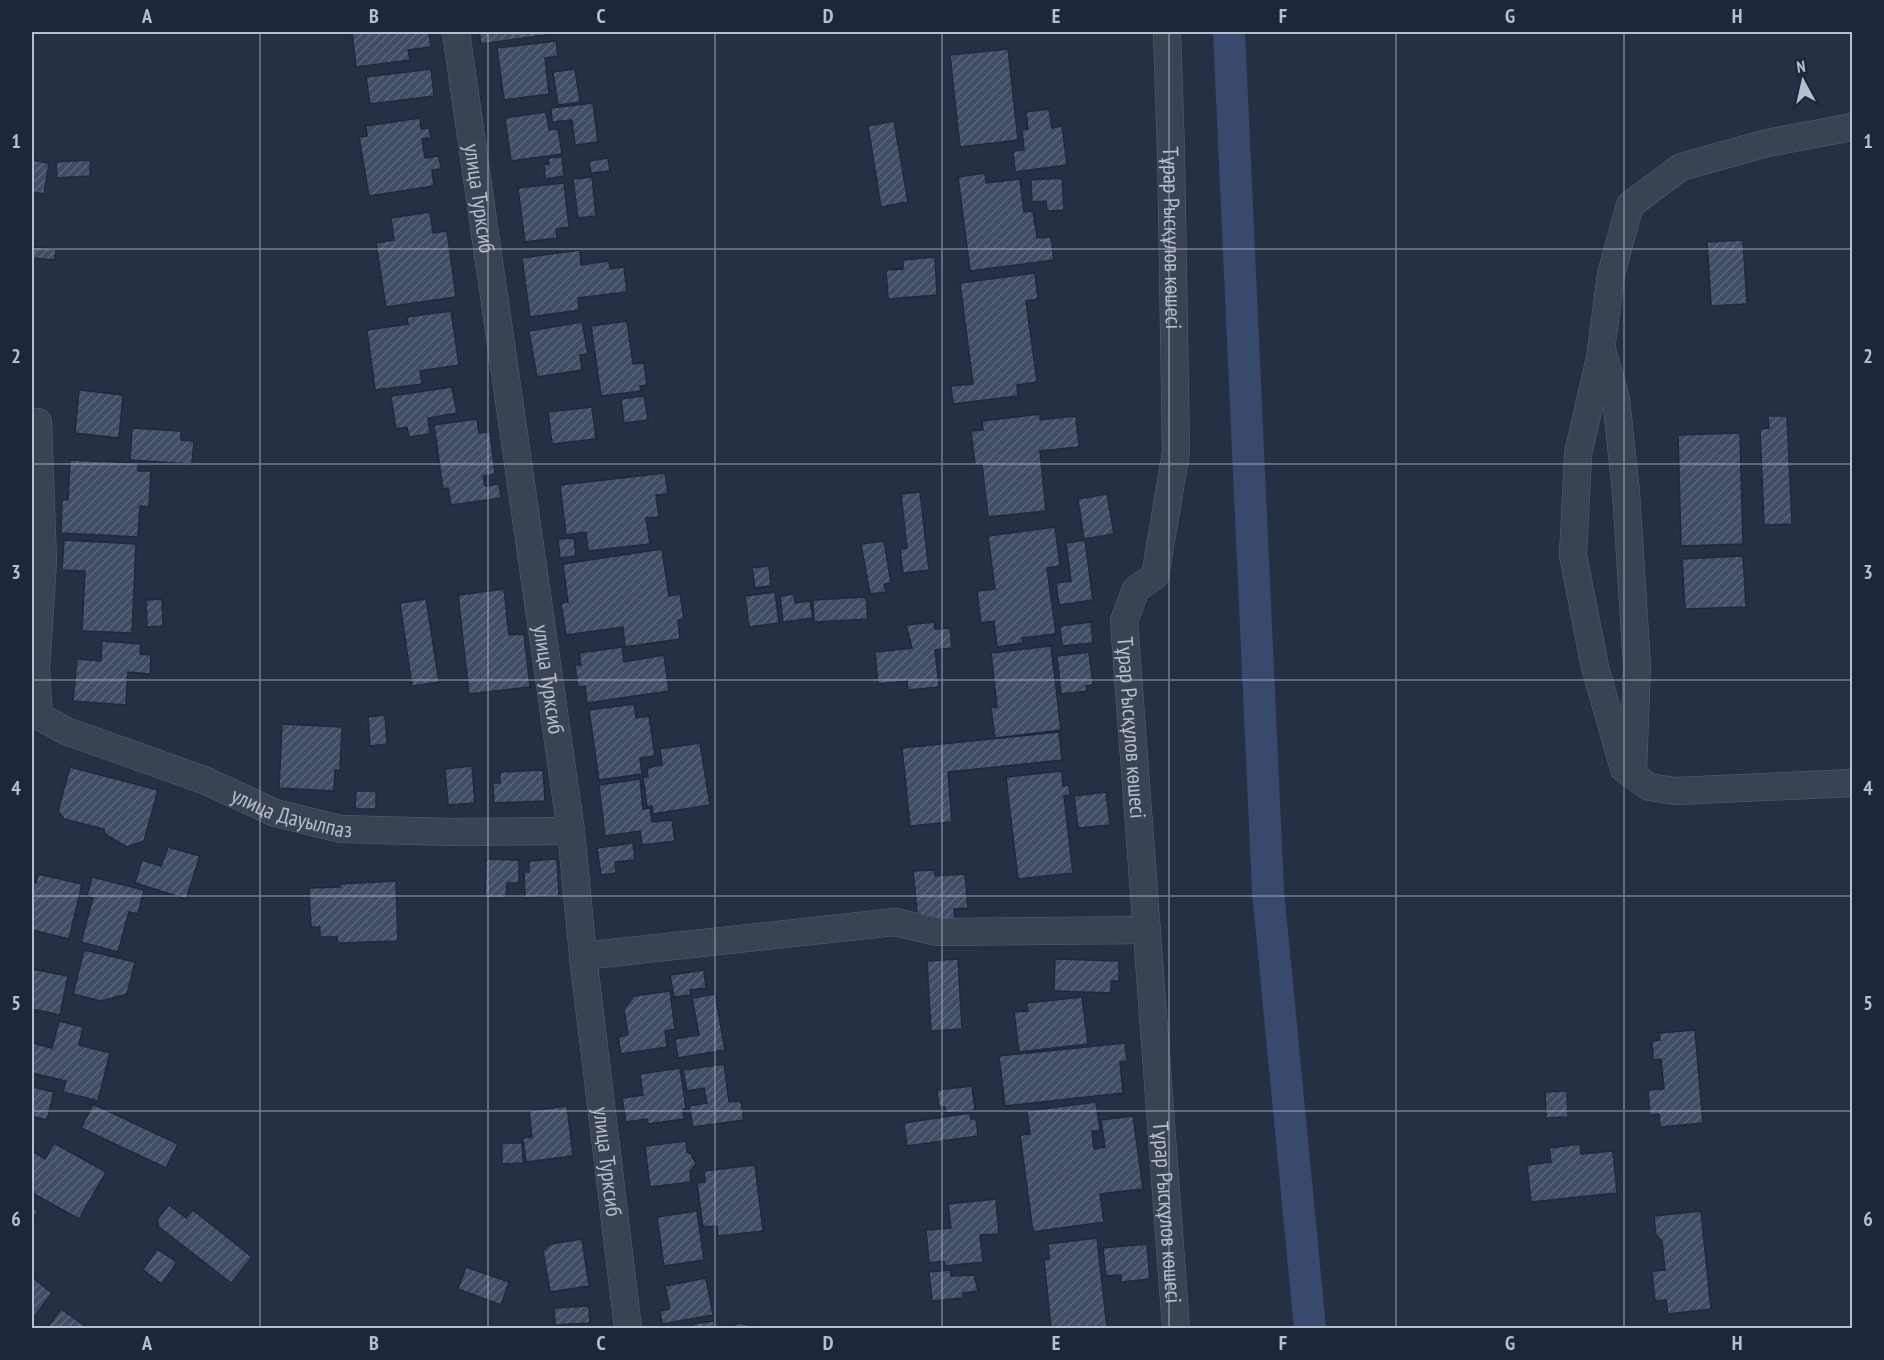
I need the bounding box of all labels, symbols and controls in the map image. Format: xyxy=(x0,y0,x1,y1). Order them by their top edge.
text: A xyxy=(141,3,153,29)
text: B xyxy=(369,3,379,29)
text: C xyxy=(596,3,606,29)
text: D xyxy=(823,3,834,29)
text: E xyxy=(1052,3,1060,29)
text: F xyxy=(1279,3,1287,29)
text: G xyxy=(1505,3,1515,29)
text: H xyxy=(1732,3,1742,29)
north arrow xyxy=(1773,51,1833,111)
text: N xyxy=(1795,56,1807,77)
text: 1 xyxy=(11,128,21,154)
text: 1 xyxy=(1863,128,1873,154)
street label: улица Турксиб xyxy=(458,142,502,255)
street label: Тұрар Рысқұлов көшесі xyxy=(1157,146,1188,329)
text: 2 xyxy=(11,343,21,369)
text: 2 xyxy=(1863,343,1873,369)
text: 3 xyxy=(11,559,21,585)
text: 3 xyxy=(1863,559,1873,585)
street label: улица Турксиб xyxy=(527,623,571,736)
street label: Тұрар Рысқұлов көшесі xyxy=(1111,636,1152,820)
text: 4 xyxy=(11,775,21,801)
text: 4 xyxy=(1863,775,1873,801)
street label: улица Дауылпаз xyxy=(227,781,352,843)
text: 5 xyxy=(11,990,21,1016)
text: 5 xyxy=(1863,990,1873,1016)
street label: улица Турксиб xyxy=(587,1105,628,1218)
street label: Тұрар Рысқұлов көшесі xyxy=(1147,1120,1188,1304)
text: 6 xyxy=(11,1206,21,1232)
text: 6 xyxy=(1863,1206,1873,1232)
text: A xyxy=(141,1330,153,1356)
text: B xyxy=(369,1330,379,1356)
text: C xyxy=(596,1330,606,1356)
text: D xyxy=(823,1330,834,1356)
text: E xyxy=(1052,1330,1060,1356)
text: F xyxy=(1279,1330,1287,1356)
text: G xyxy=(1505,1330,1515,1356)
text: H xyxy=(1732,1330,1742,1356)

